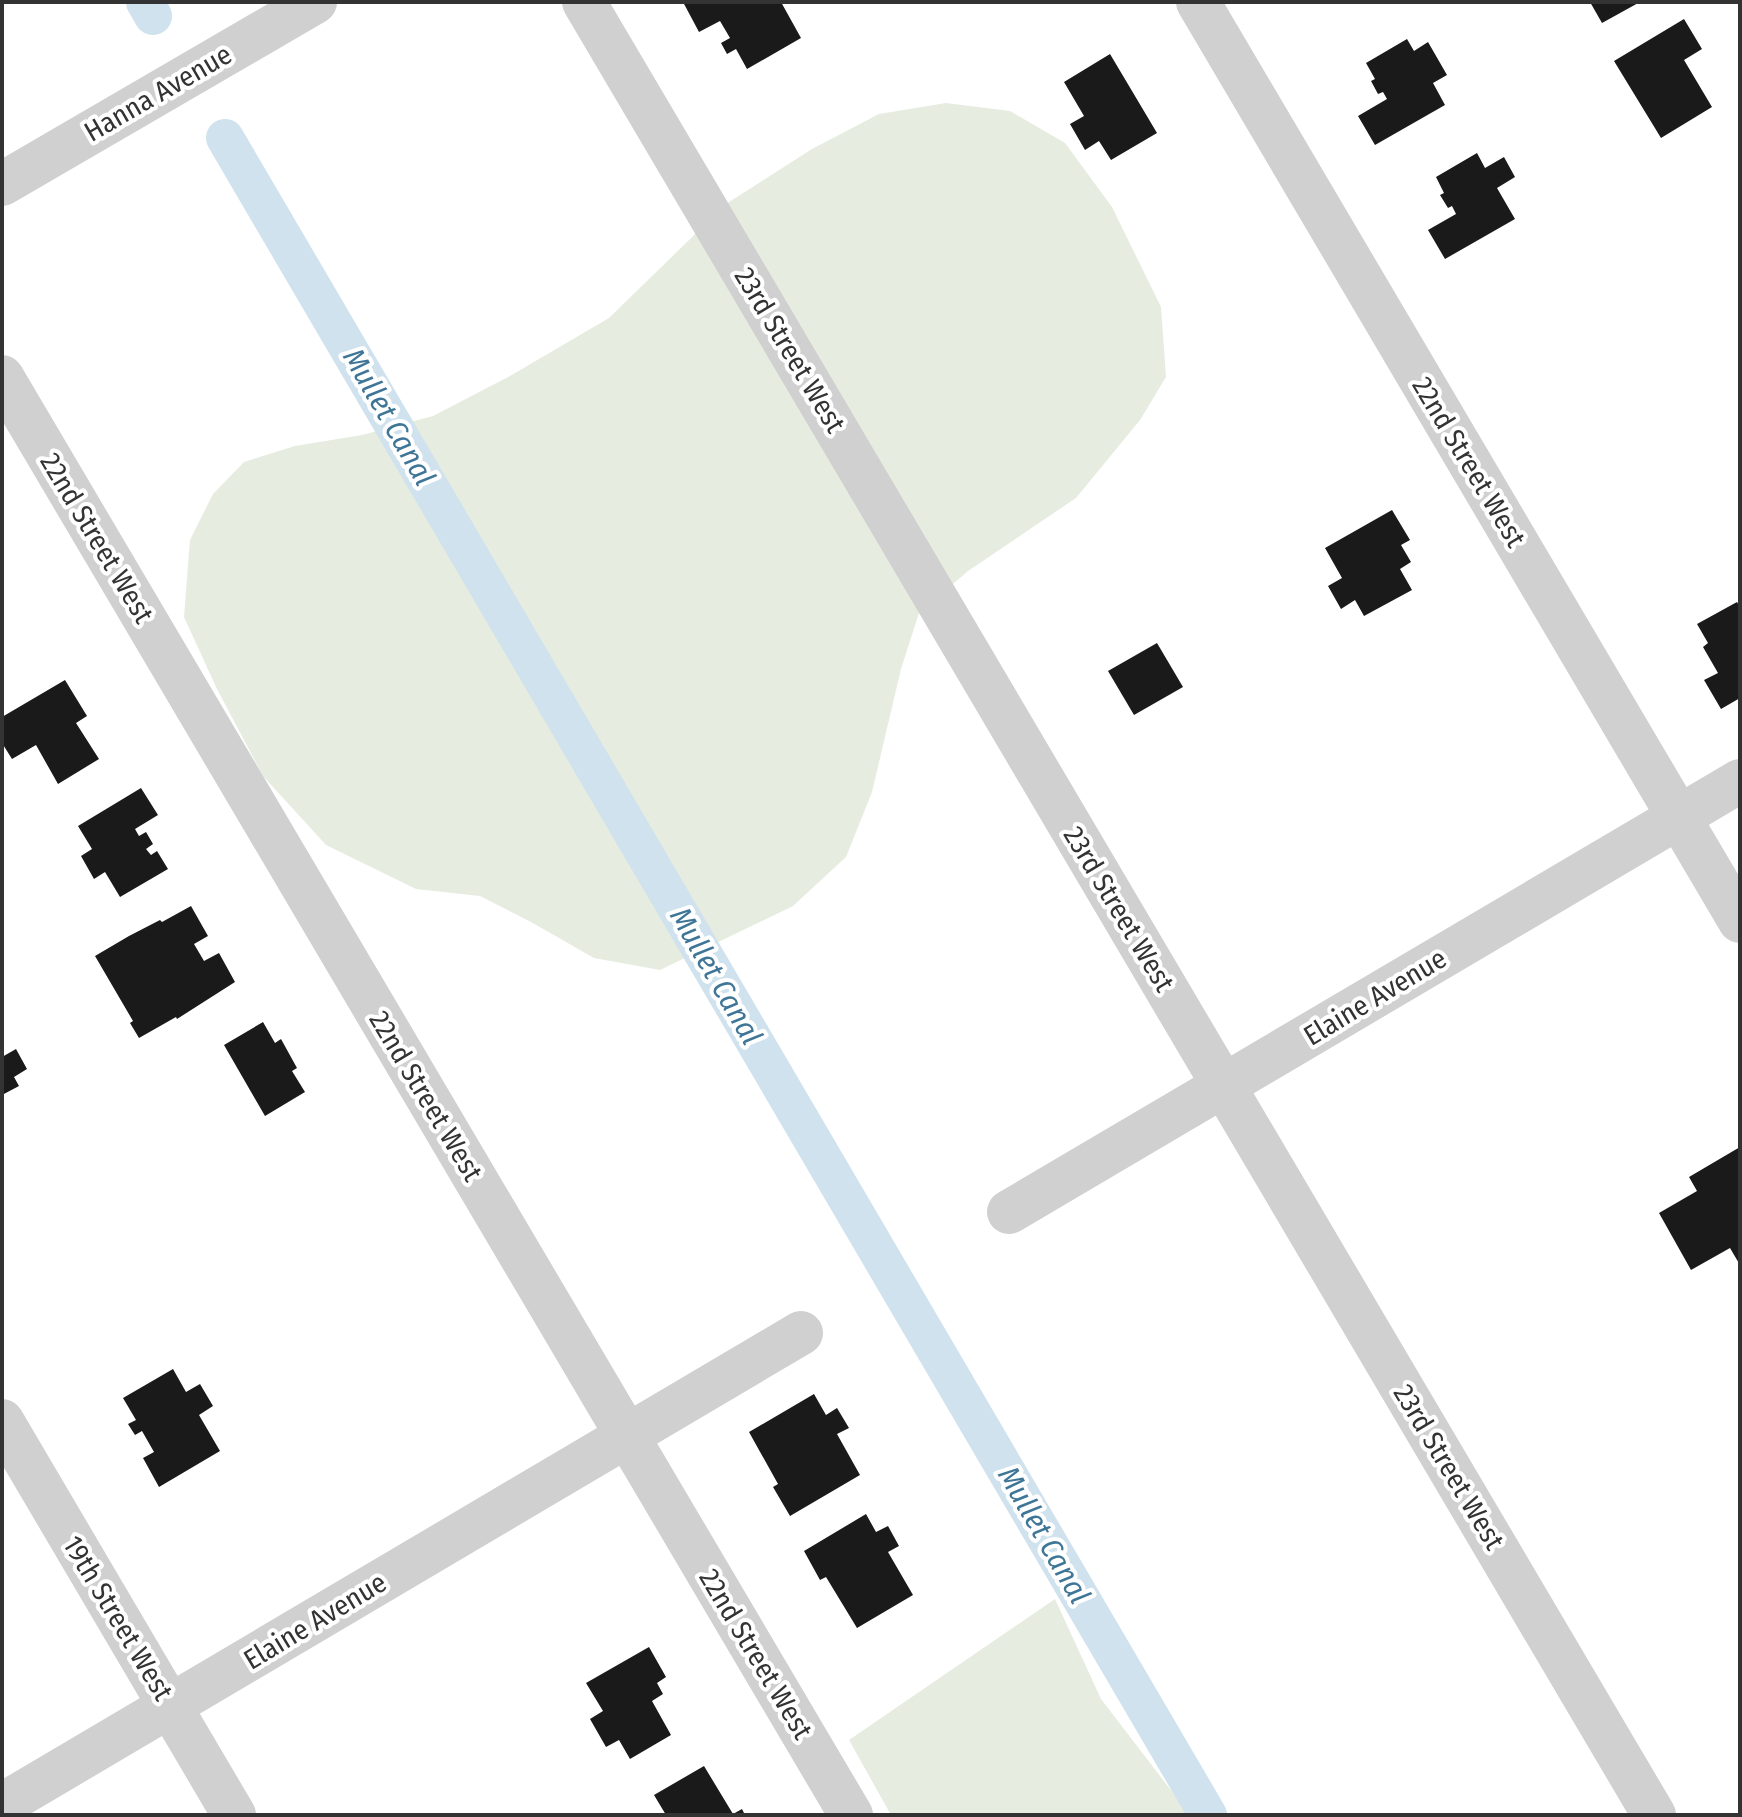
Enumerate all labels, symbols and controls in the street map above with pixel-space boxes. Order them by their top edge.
street label: Hanna Avenue [78,38,238,148]
street label: 23rd Street West [728,262,853,439]
water label: Mullet Canal [335,342,443,492]
street label: 22nd Street West [1405,371,1533,554]
street label: 22nd Street West [33,447,161,630]
street label: 23rd Street West [1057,821,1182,998]
water label: Mullet Canal [662,901,770,1051]
street label: Elaine Avenue [1298,942,1452,1052]
street label: 22nd Street West [362,1005,490,1188]
street label: 23rd Street West [1387,1379,1512,1556]
water label: Mullet Canal [990,1460,1098,1610]
street label: 19th Street West [56,1530,180,1707]
street label: 22nd Street West [692,1563,820,1746]
street label: Elaine Avenue [238,1566,392,1676]

